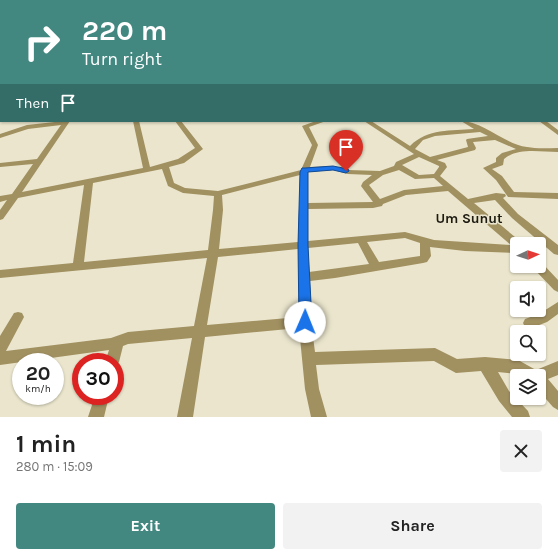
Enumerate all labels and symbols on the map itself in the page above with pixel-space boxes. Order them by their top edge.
pin [329,130,363,171]
district label: Um Sunut [435,210,503,227]
north arrow [510,237,546,273]
position arrow [284,301,326,343]
speed limit sign: 30 [72,353,124,405]

